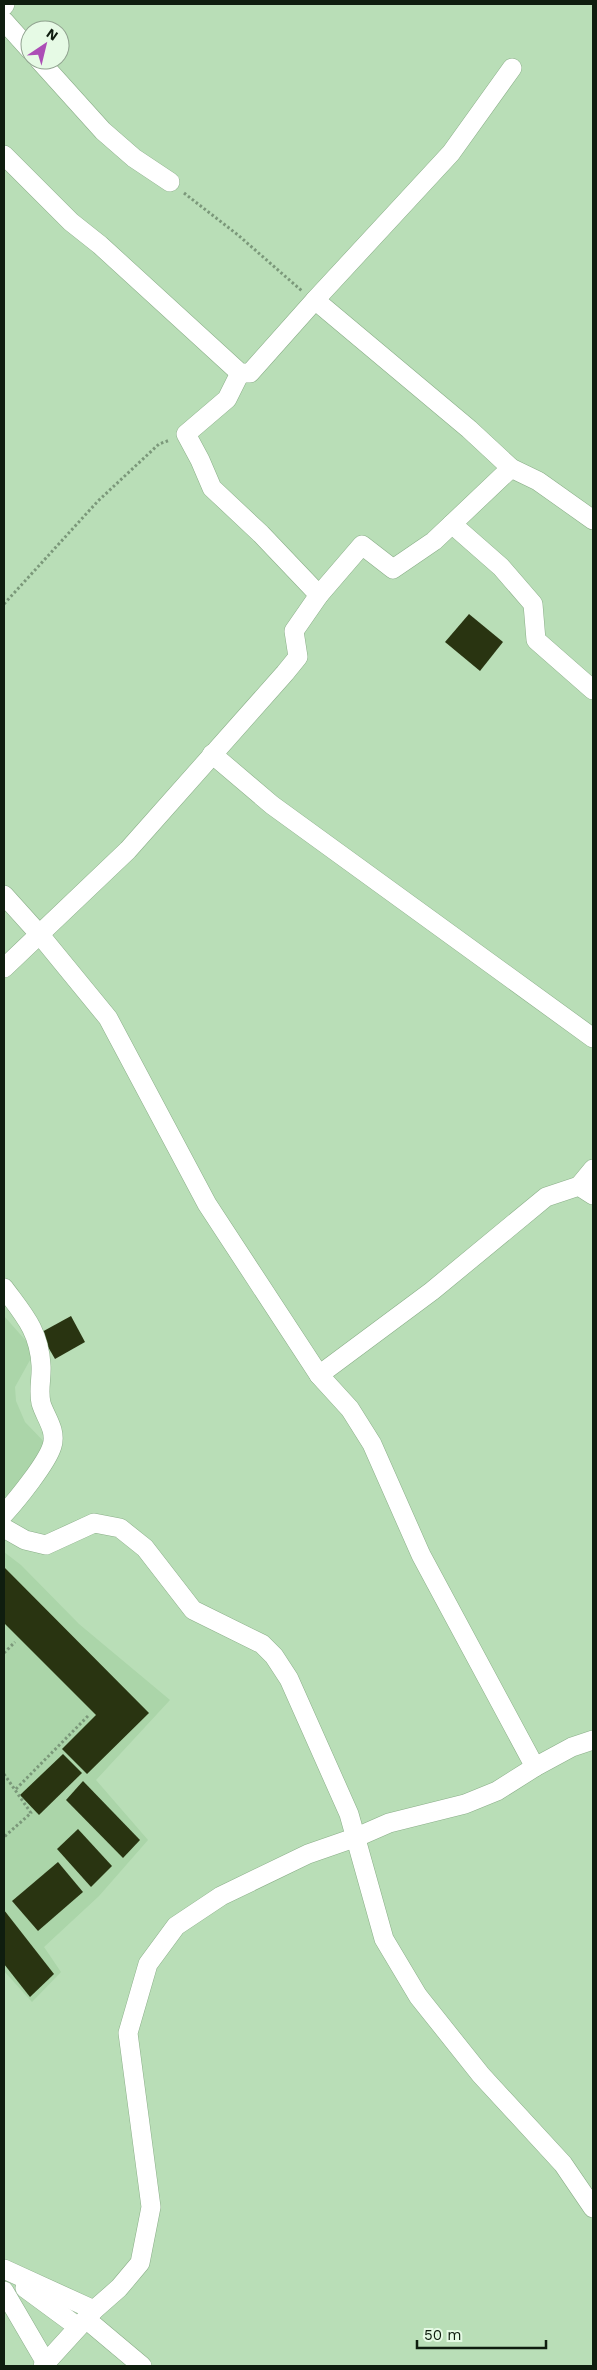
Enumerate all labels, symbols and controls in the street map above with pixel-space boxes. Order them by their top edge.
north arrow [20,20,70,70]
text: N [44,25,61,44]
scale bar [417,2318,546,2350]
text: 50 m [424,2326,461,2344]

